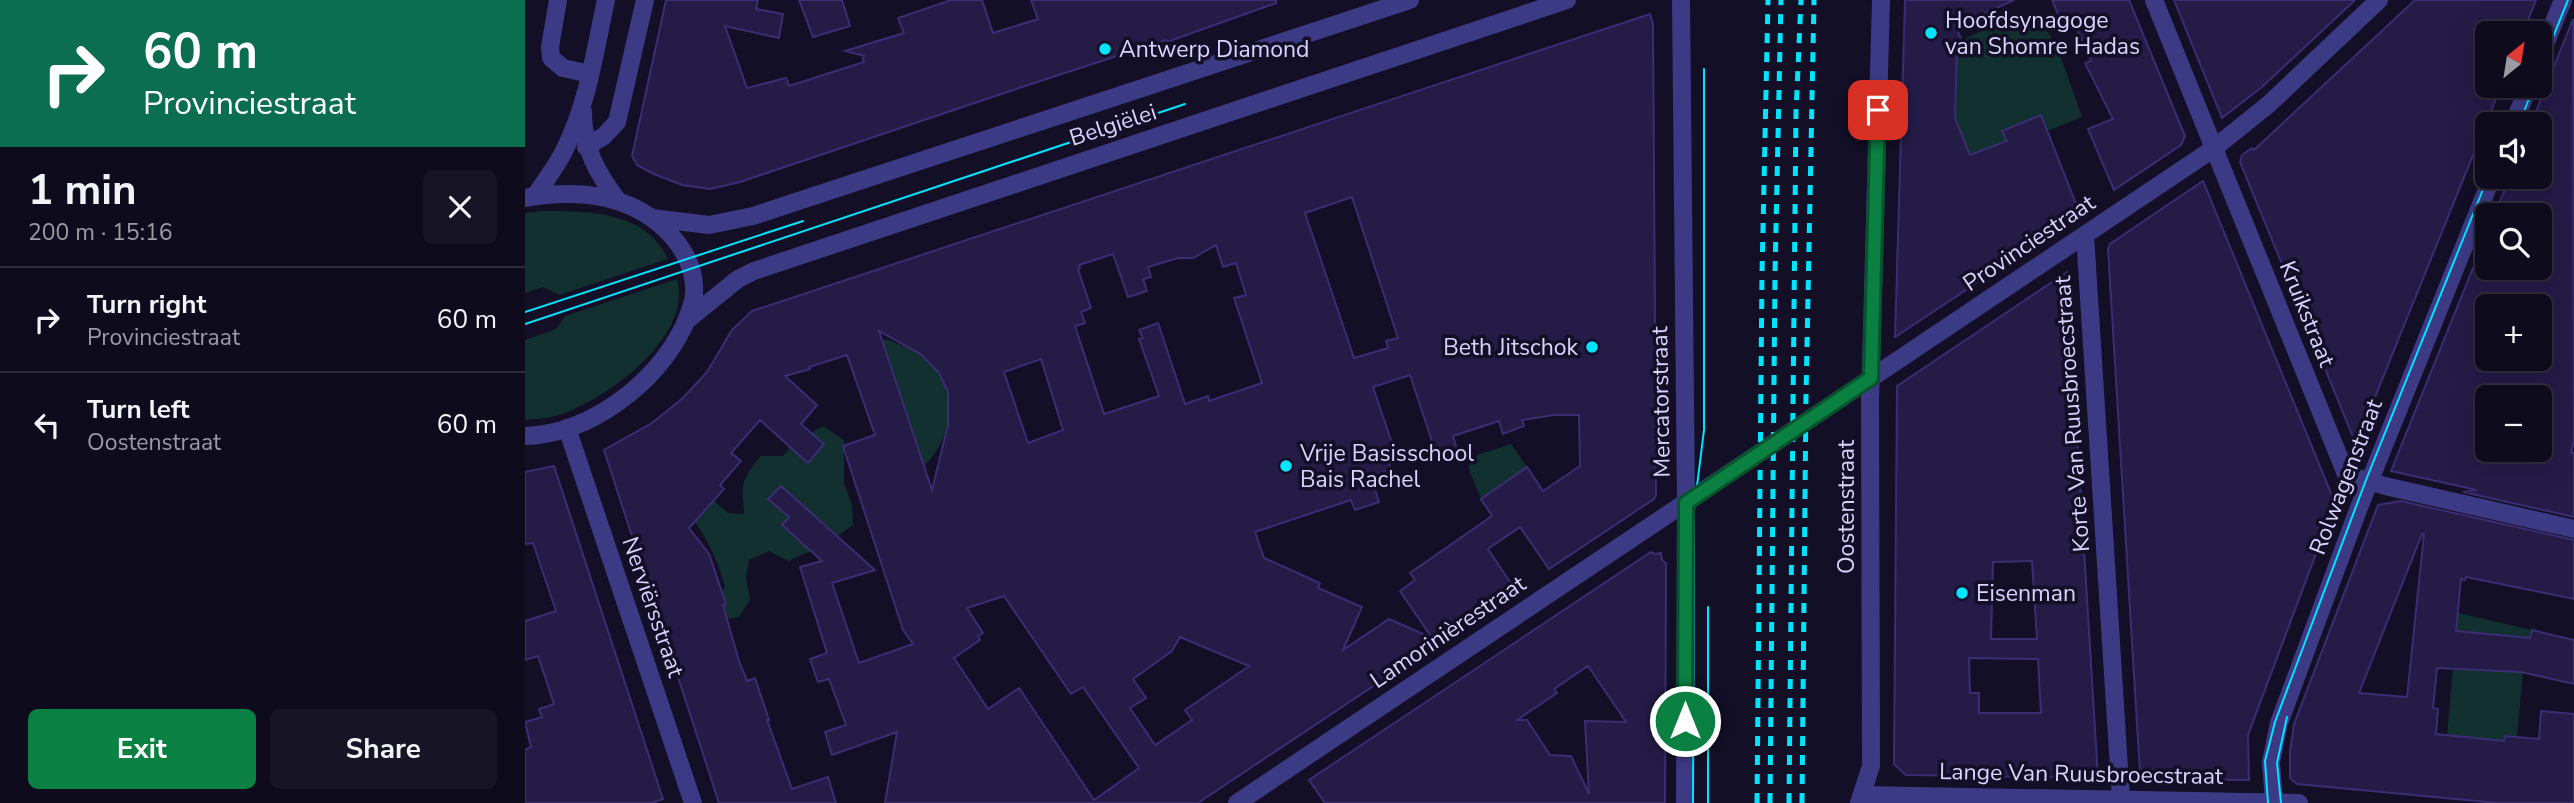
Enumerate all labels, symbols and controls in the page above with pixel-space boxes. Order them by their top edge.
place label: Hoofdsynagoge van Shomre Hadas [1945,5,2140,62]
text: 60 m [143,18,258,85]
north arrow [2475,21,2551,98]
map controls [2475,21,2552,462]
marker: Hoofdsynagoge van Shomre Hadas [1923,25,1939,41]
icon: right [28,28,119,119]
place label: Antwerp Diamond [1119,34,1310,65]
marker: Antwerp Diamond [1097,41,1113,57]
pin [1848,80,1908,140]
text: Provinciestraat [143,82,356,125]
icon: arrive [1859,91,1897,129]
street label: Belgiëlei [1066,96,1160,154]
button: sound [2475,112,2552,189]
text: 1 min [28,162,137,219]
button: close [423,170,497,244]
street label: Provinciestraat [1957,187,2102,299]
button: search [2475,203,2552,280]
text: 200 m · 15:16 [28,217,173,248]
street label: Kruikstraat [2272,256,2343,372]
street label: Korte Van Ruusbroecstraat [2047,274,2097,553]
text: Turn right [87,287,206,322]
button: + [2475,294,2552,371]
icon: right [28,301,66,339]
text: 60 m [437,302,497,337]
text: Provinciestraat [87,322,240,353]
street label: Mercatorstraat [1644,325,1678,478]
place label: Beth Jitschok [1443,332,1578,363]
marker: Beth Jitschok [1584,339,1600,355]
button: − [2475,385,2552,462]
text: Turn left [87,392,190,427]
street label: Rolwagenstraat [2302,394,2390,559]
icon: left [28,406,66,444]
text: 60 m [437,407,497,442]
text: Oostenstraat [87,427,221,458]
place label: Vrije Basisschool Bais Rachel [1299,438,1474,495]
street label: Oostenstraat [1831,439,1862,574]
marker: Vrije Basisschool Bais Rachel [1278,458,1294,474]
street label: Nerviërsstraat [615,533,692,682]
street label: Lamorinièrestraat [1364,568,1533,696]
place label: Eisenman [1976,578,2076,609]
marker: Eisenman [1954,585,1970,601]
position arrow [1648,684,1722,758]
button: Exit [28,709,256,789]
button: Share [270,709,497,789]
street label: Lange Van Ruusbroecstraat [1939,756,2224,792]

